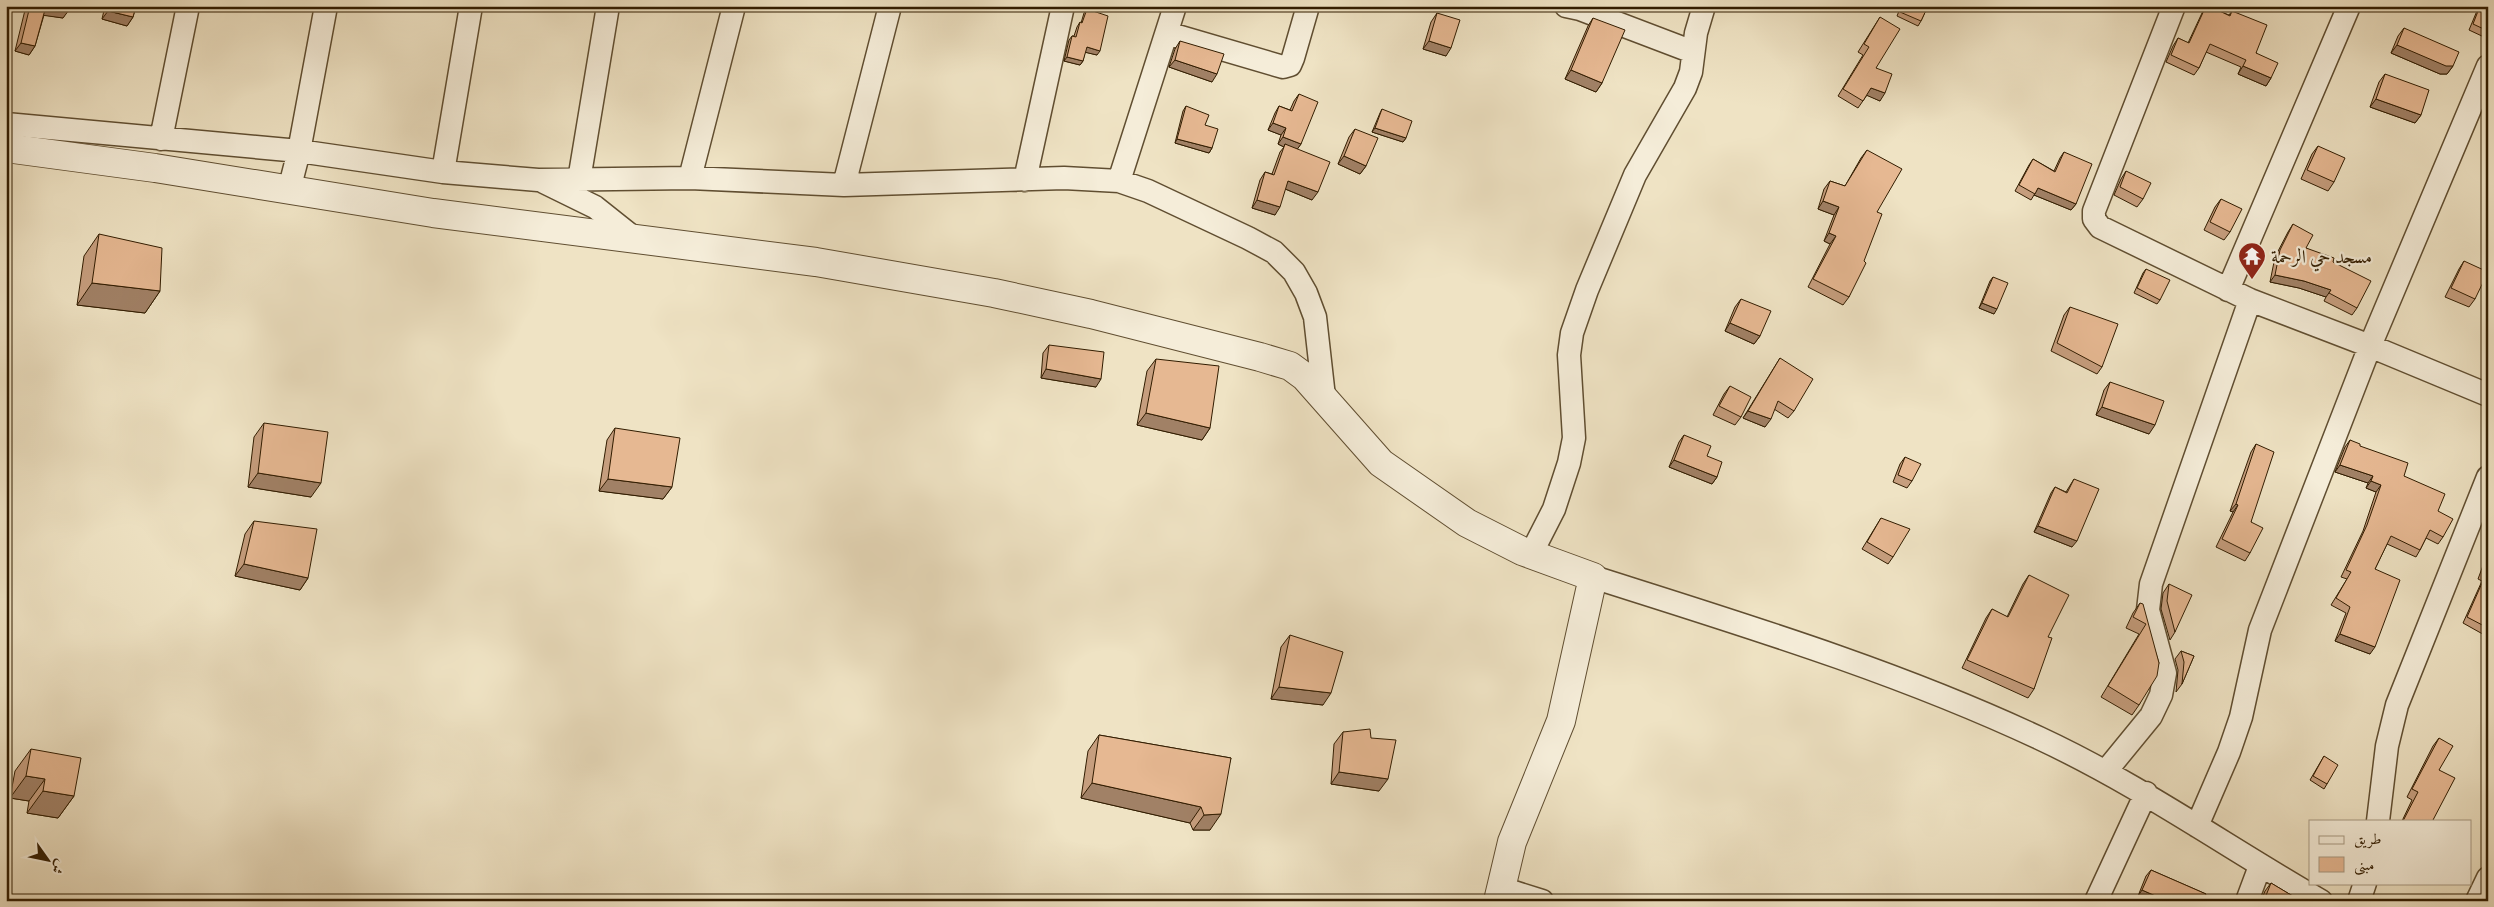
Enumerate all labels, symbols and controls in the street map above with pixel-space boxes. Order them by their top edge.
temple icon: مسجد حي الرحمة [2237,241,2267,280]
place label: مسجد حي الرحمة [2271,242,2372,272]
legend [2309,820,2472,884]
text: طريق [2354,828,2381,849]
north arrow [22,834,72,884]
text: مبنى [2354,854,2374,876]
text: ش [47,856,71,878]

